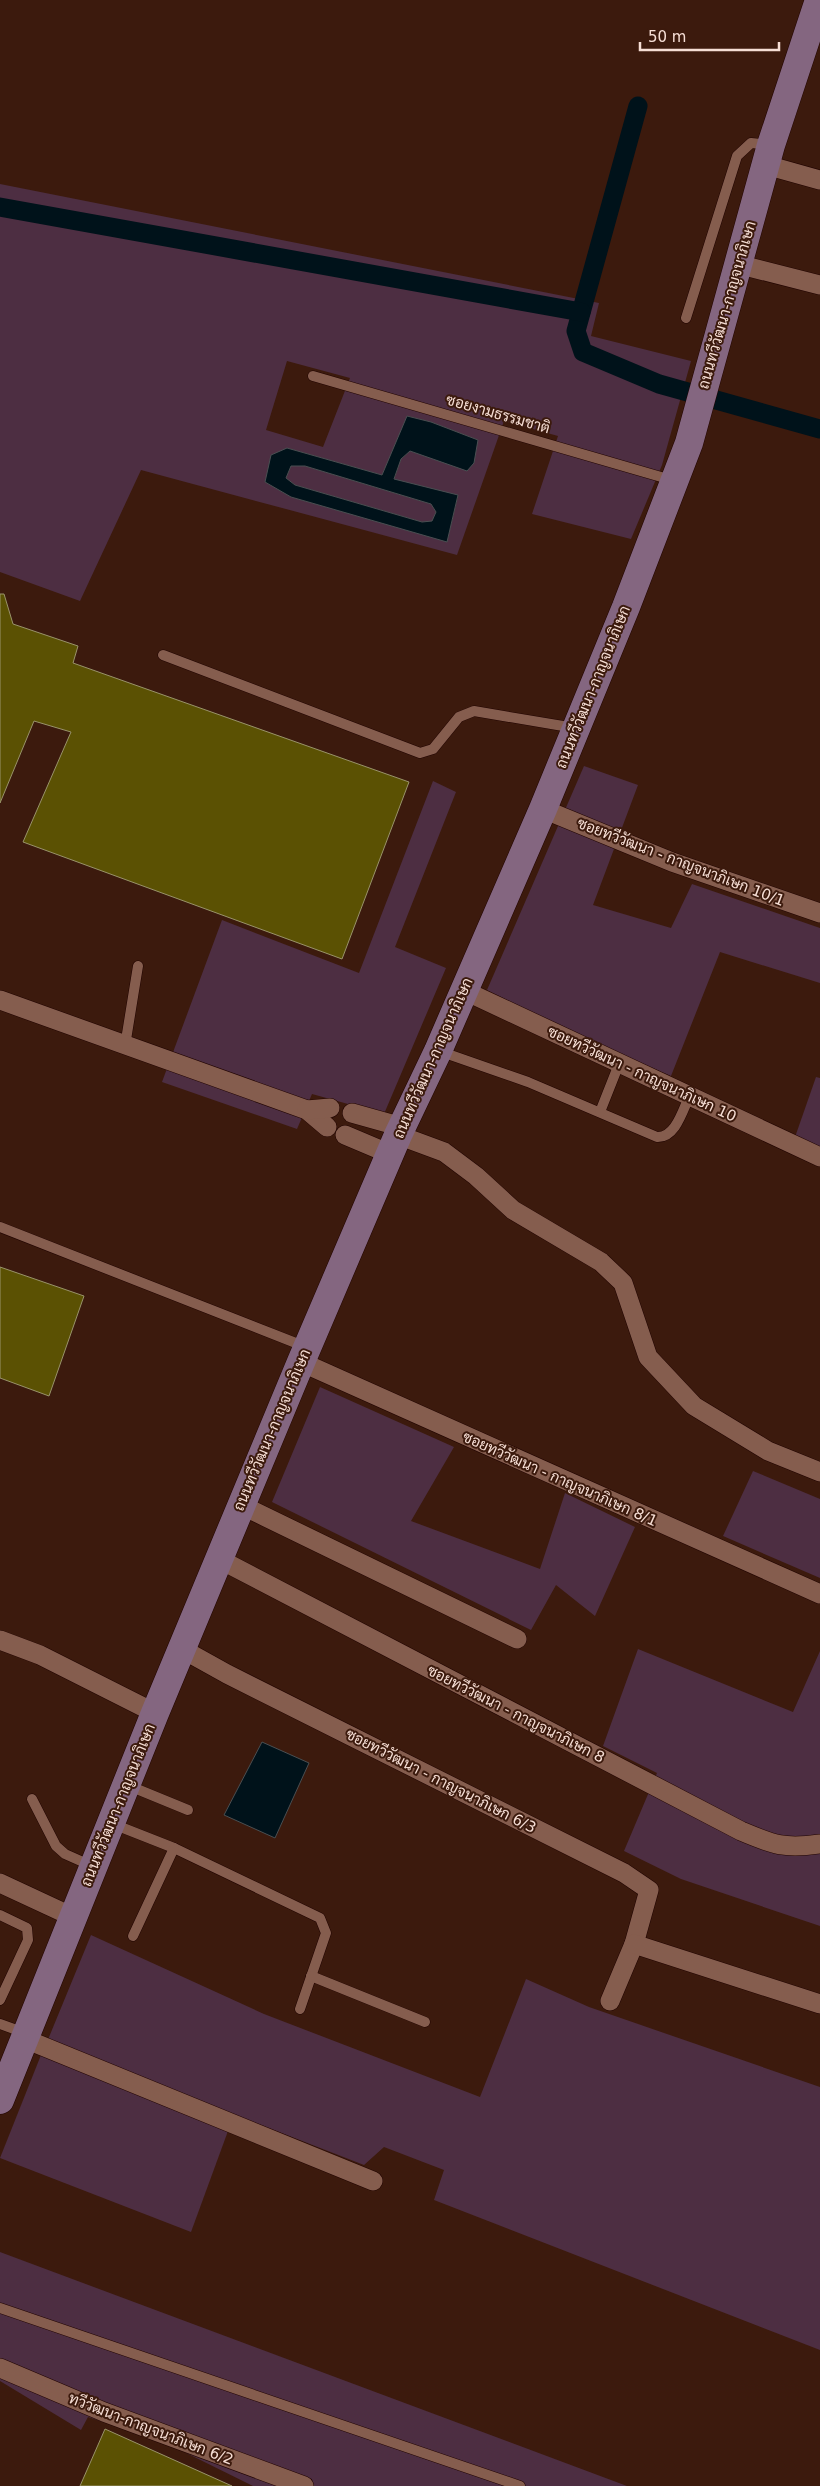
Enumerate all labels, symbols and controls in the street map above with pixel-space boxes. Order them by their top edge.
scale bar [640,20,779,52]
text: 50 m [648,28,686,46]
street label: ถนนทวีวัฒนา-กาญจนาภิเษก [693,219,760,391]
street label: ซอยงามธรรมชาติ [444,391,552,437]
street label: ถนนทวีวัฒนา-กาญจนาภิเษก [551,603,634,771]
street label: ซอยทวีวัฒนา - กาญจนาภิเษก 10/1 [575,813,788,910]
street label: ถนนทวีวัฒนา-กาญจนาภิเษก [388,974,477,1141]
street label: ซอยทวีวัฒนา - กาญจนาภิเษก 10 [545,1021,740,1126]
street label: ถนนทวีวัฒนา-กาญจนาภิเษก [229,1346,314,1514]
street label: ซอยทวีวัฒนา - กาญจนาภิเษก 8/1 [460,1427,661,1530]
street label: ซอยทวีวัฒนา - กาญจนาภิเษก 8 [424,1660,608,1767]
street label: ถนนทวีวัฒนา-กาญจนาภิเษก [76,1721,159,1889]
street label: ซอยทวีวัฒนา - กาญจนาภิเษก 6/3 [343,1724,540,1837]
street label: ทวีวัฒนา-กาญจนาภิเษก 6/2 [66,2388,236,2469]

